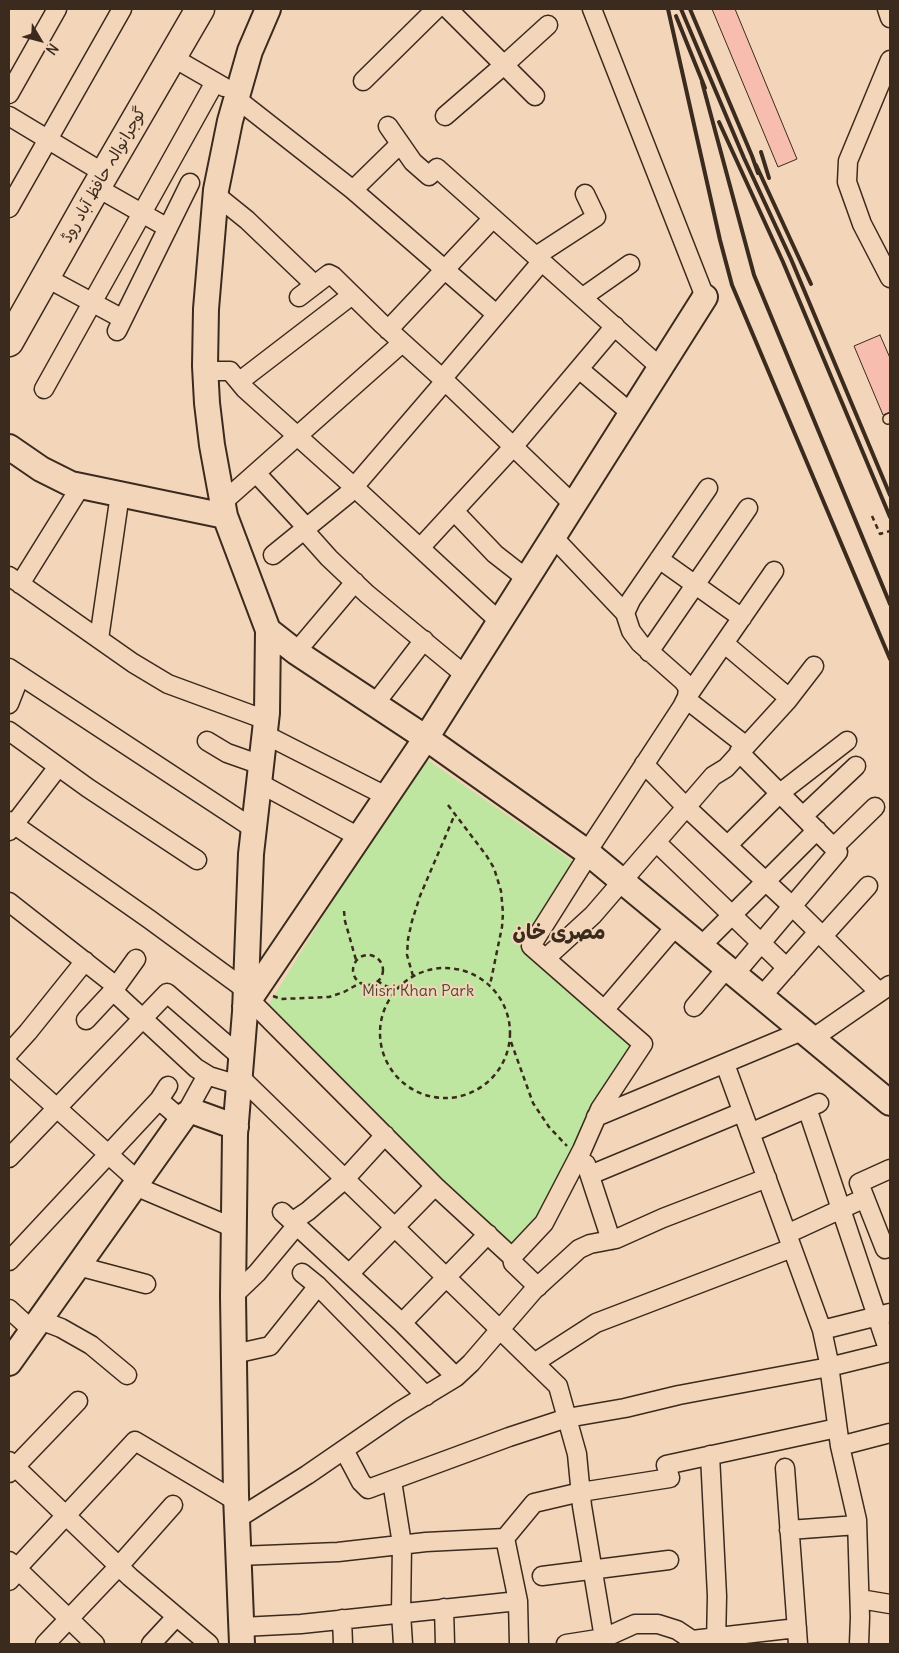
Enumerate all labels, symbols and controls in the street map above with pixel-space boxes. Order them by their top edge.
north arrow [15,15,65,65]
text: N [42,40,62,58]
street label: گوجرانوالہ حافظ آباد روڈ [57,104,151,246]
district label: مصری خان [513,920,605,946]
park label: Misri Khan Park [362,981,474,1001]

